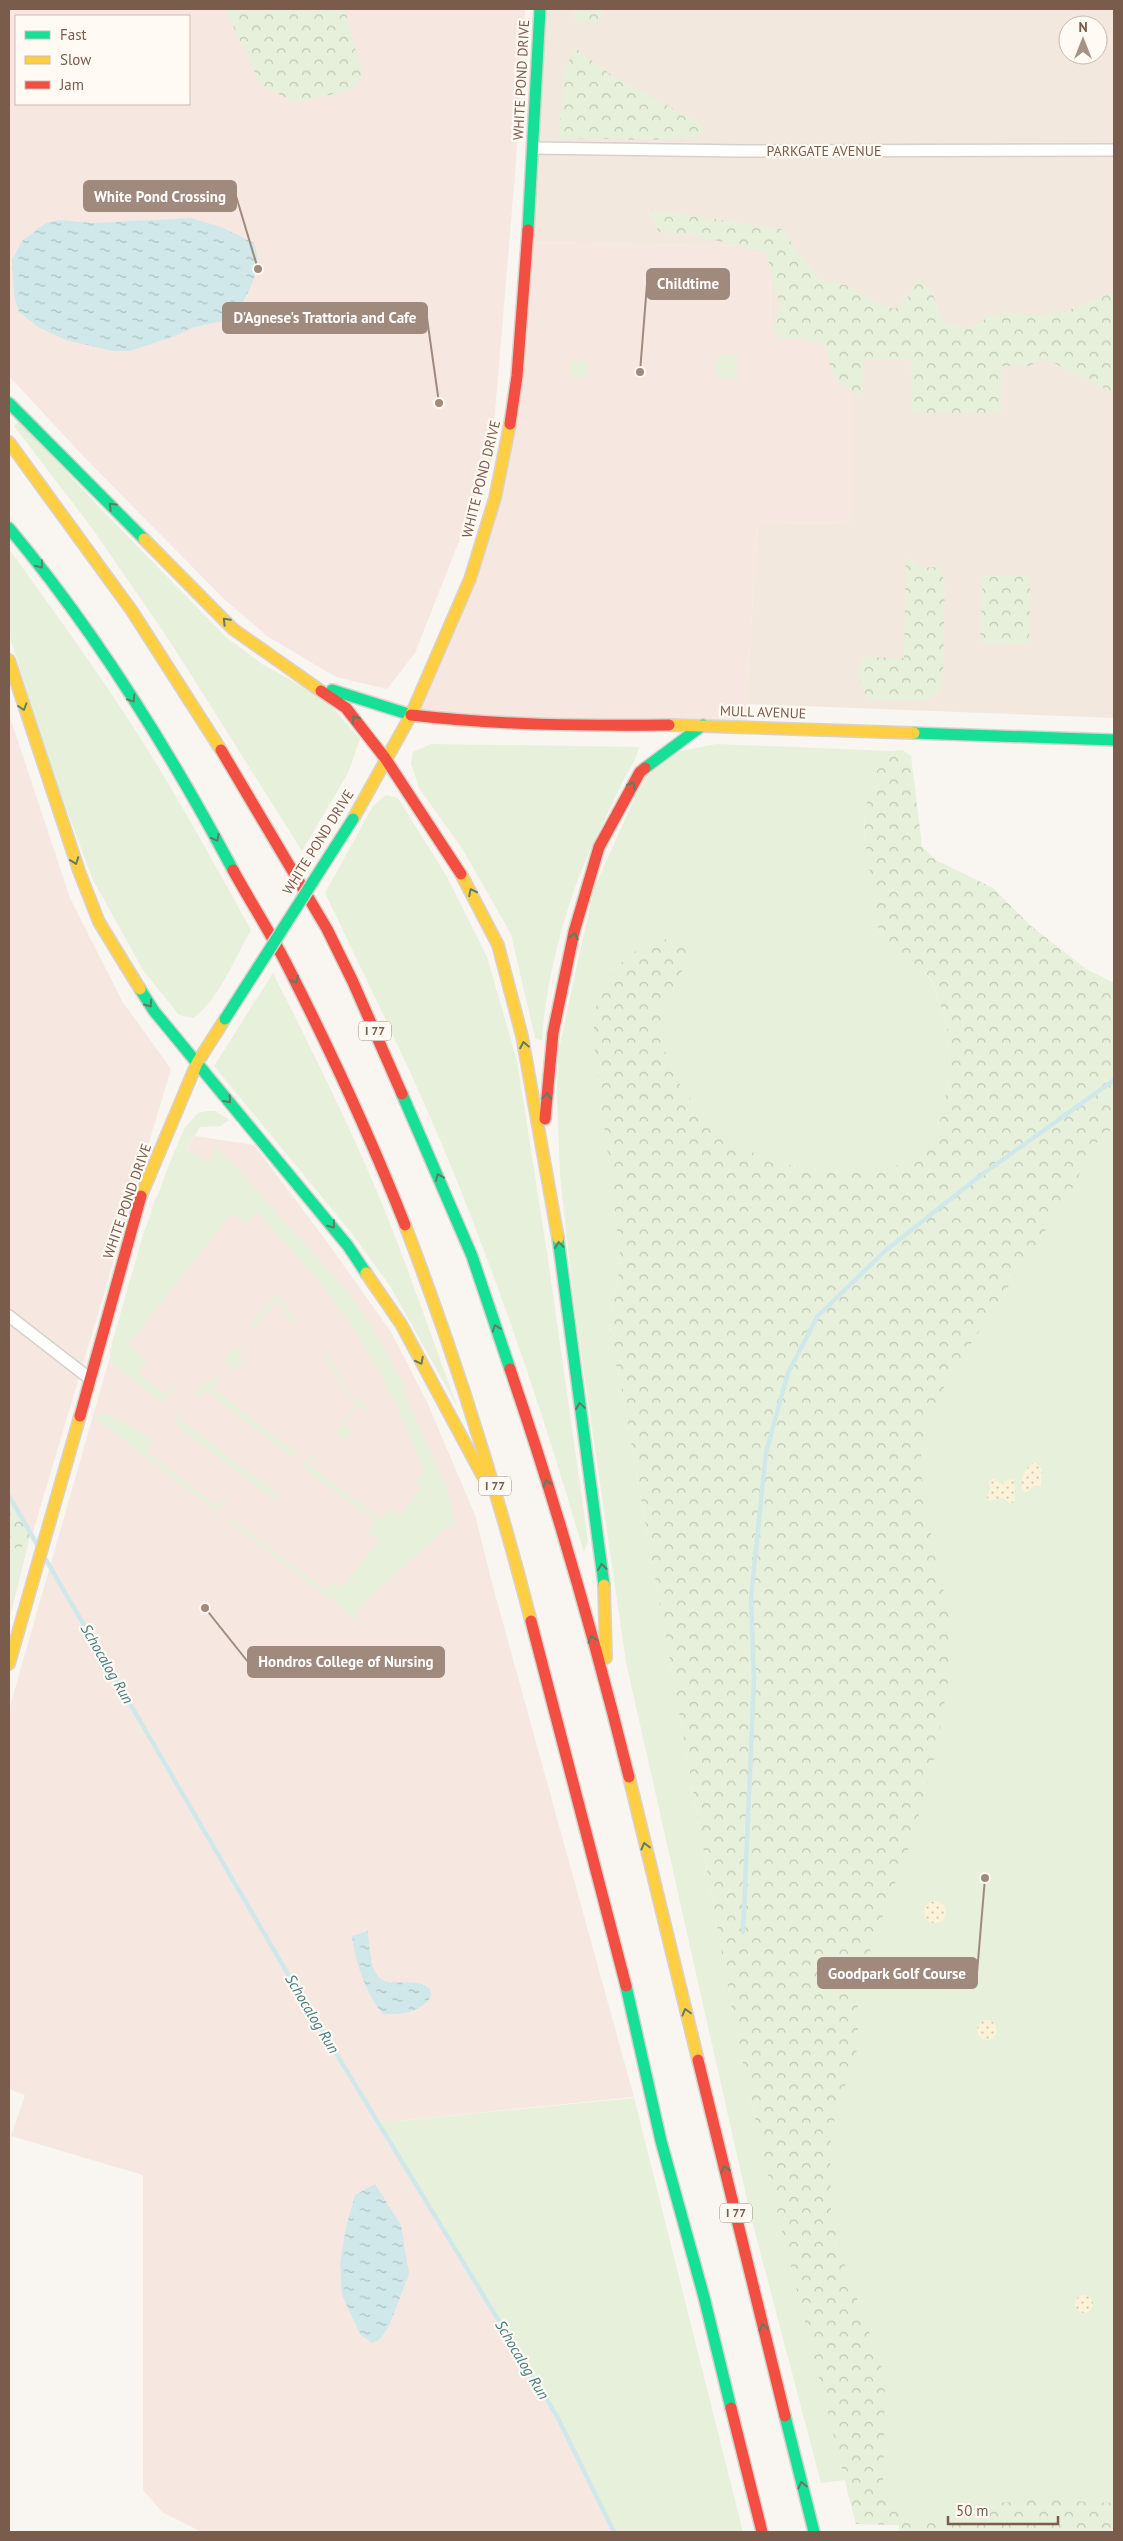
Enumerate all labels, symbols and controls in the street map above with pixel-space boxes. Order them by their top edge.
legend [15,15,190,105]
north arrow [1058,15,1108,65]
text: N [1078,18,1088,36]
street label: WHITE POND DRIVE [509,19,533,141]
text: Fast [60,25,87,44]
text: Slow [60,50,91,69]
text: Jam [59,75,84,94]
street label: PARKGATE AVENUE [767,142,881,160]
callout: White Pond Crossing [84,181,236,211]
text: White Pond Crossing [94,187,226,206]
callout: Childtime [647,269,729,299]
text: Childtime [657,274,719,293]
callout: D'Agnese's Trattoria and Cafe [223,303,427,333]
text: D'Agnese's Trattoria and Cafe [234,308,417,327]
street label: WHITE POND DRIVE [458,418,504,540]
one-way arrow [109,503,118,512]
one-way arrow [34,559,43,569]
one-way arrow [223,618,232,627]
one-way arrow [126,693,135,703]
street label: MULL AVENUE [719,701,807,723]
one-way arrow [18,702,28,710]
one-way arrow [352,715,361,725]
one-way arrow [626,782,636,791]
street label: WHITE POND DRIVE [278,786,358,898]
one-way arrow [210,833,220,842]
one-way arrow [69,856,79,865]
one-way arrow [468,888,478,897]
one-way arrow [568,931,579,940]
one-way arrow [288,975,299,984]
one-way arrow [143,999,153,1008]
road number: I 77 [359,1021,391,1040]
one-way arrow [519,1040,529,1049]
one-way arrow [541,1091,552,1099]
one-way arrow [222,1095,231,1104]
street label: WHITE POND DRIVE [99,1141,155,1261]
one-way arrow [434,1173,444,1181]
one-way arrow [326,1219,334,1228]
one-way arrow [554,1240,565,1248]
one-way arrow [492,1325,502,1333]
one-way arrow [414,1356,424,1365]
one-way arrow [575,1402,586,1410]
road number: I 77 [479,1476,511,1495]
one-way arrow [542,1478,553,1487]
one-way arrow [597,1563,608,1571]
water label: Schocalog Run [77,1620,138,1707]
one-way arrow [588,1635,598,1643]
callout: Hondros College of Nursing [248,1647,444,1677]
text: Hondros College of Nursing [258,1652,434,1671]
one-way arrow [640,1842,651,1851]
callout: Goodpark Golf Course [818,1958,977,1988]
text: Goodpark Golf Course [828,1964,966,1983]
water label: Schocalog Run [281,1971,344,2057]
one-way arrow [681,2007,692,2016]
one-way arrow [720,2165,731,2174]
road number: I 77 [720,2204,752,2222]
water label: Schocalog Run [491,2317,554,2403]
one-way arrow [758,2323,769,2332]
one-way arrow [797,2480,808,2489]
scale bar [948,2494,1058,2526]
text: 50 m [956,2501,989,2520]

